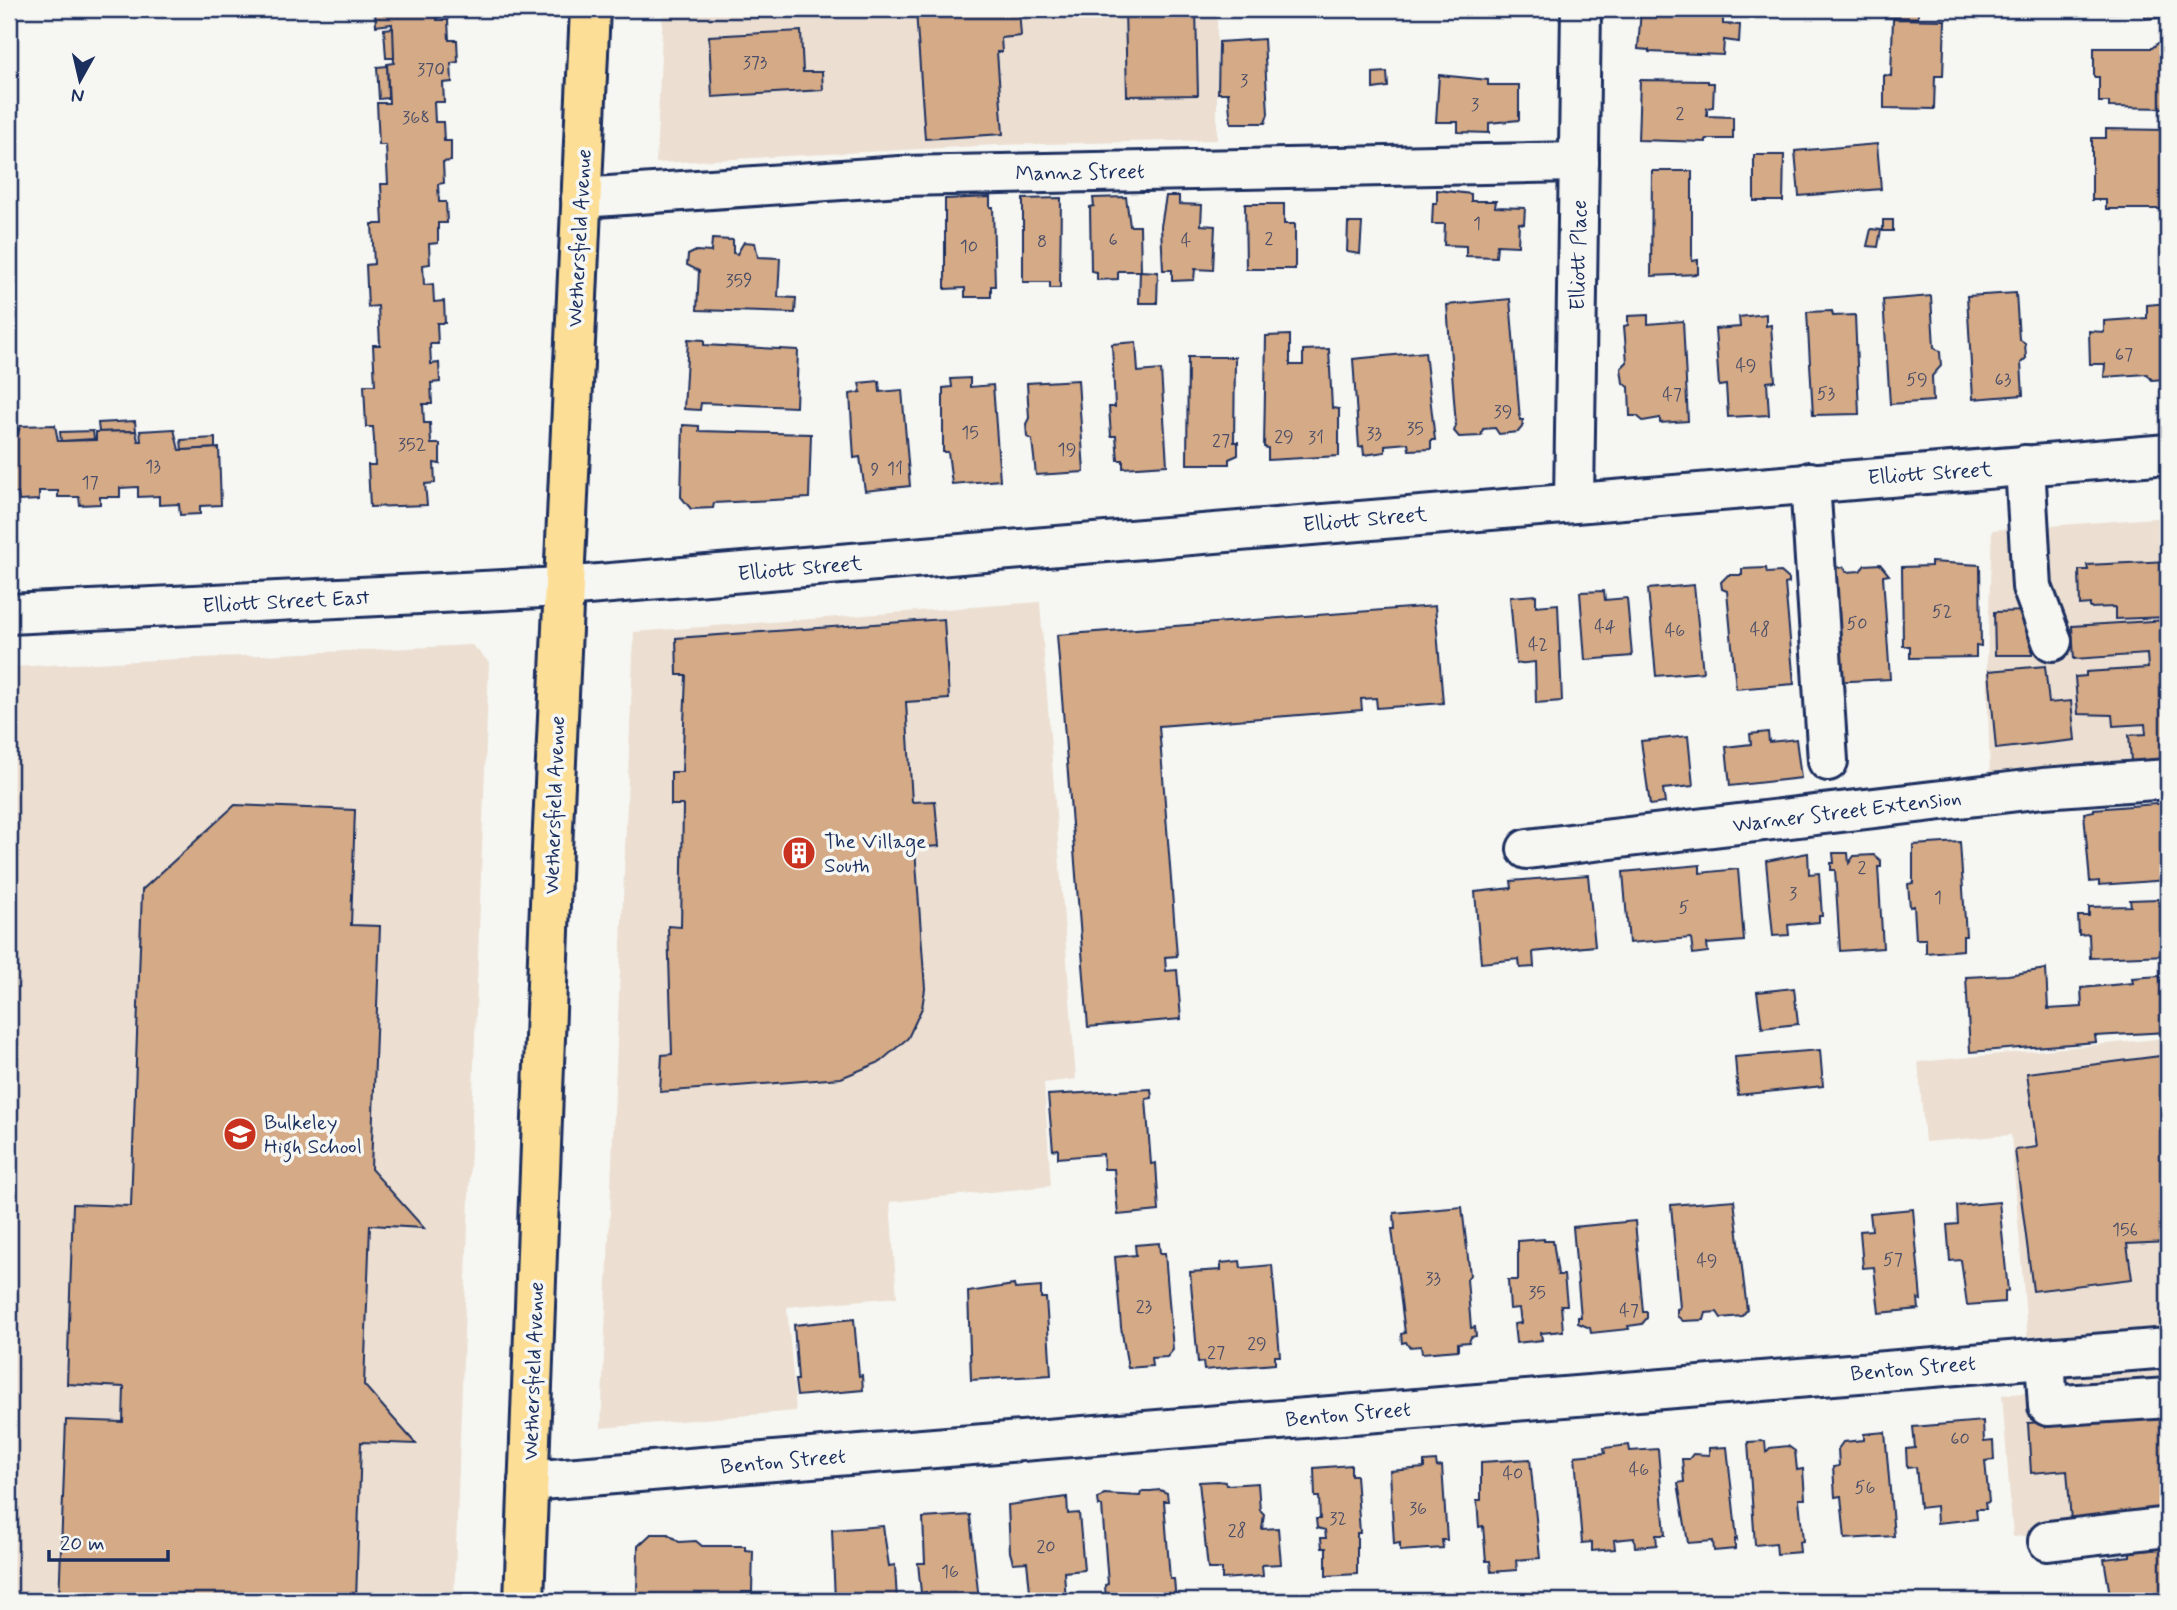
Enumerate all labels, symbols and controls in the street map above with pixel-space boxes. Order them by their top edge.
north arrow [46,46,116,116]
house number: 373 [743,51,767,75]
house number: 370 [417,58,445,82]
house number: 3 [1240,69,1248,93]
text: N [70,82,86,109]
house number: 3 [1471,93,1479,117]
house number: 2 [1676,102,1685,126]
house number: 368 [402,106,430,130]
street label: Wethersfield Avenue [561,148,599,328]
street label: Mannz Street [1015,158,1145,188]
street label: Elliott Place [1564,199,1594,311]
house number: 1 [1473,212,1481,236]
house number: 2 [1265,227,1274,251]
house number: 6 [1108,228,1118,252]
house number: 4 [1181,229,1191,253]
house number: 8 [1037,230,1047,254]
house number: 10 [960,235,978,259]
house number: 359 [725,269,753,293]
house number: 67 [2115,343,2133,367]
house number: 49 [1735,354,1757,378]
house number: 59 [1906,368,1928,392]
house number: 63 [1995,368,2012,392]
house number: 53 [1817,382,1836,406]
house number: 47 [1662,383,1682,407]
house number: 39 [1494,400,1512,424]
house number: 35 [1406,417,1424,441]
house number: 15 [961,421,979,445]
house number: 33 [1366,422,1382,446]
house number: 29 [1274,425,1294,449]
house number: 31 [1308,426,1324,450]
house number: 27 [1212,429,1230,453]
house number: 352 [398,433,426,457]
house number: 19 [1058,438,1076,462]
house number: 13 [145,455,161,479]
street label: Elliott Street [1867,456,1994,492]
house number: 11 [887,457,903,481]
house number: 9 [871,458,880,482]
house number: 17 [81,471,99,495]
street label: Elliott Street [1302,501,1429,539]
street label: Elliott Street [737,550,864,588]
street label: Elliott Street East [202,584,371,620]
house number: 52 [1932,600,1952,624]
house number: 50 [1846,612,1868,636]
house number: 44 [1594,615,1616,639]
house number: 48 [1750,618,1770,642]
house number: 46 [1665,619,1685,643]
house number: 42 [1528,633,1548,657]
street label: Wethersfield Avenue [538,715,572,895]
street label: Warner Street Extension [1731,784,1963,840]
place label: The Village South [824,828,926,880]
building icon: The Village South [780,834,818,872]
house number: 2 [1858,856,1867,880]
house number: 3 [1789,882,1797,906]
house number: 1 [1934,886,1942,910]
house number: 5 [1679,896,1690,920]
place label: Bulkeley High School [264,1109,362,1163]
school or university icon: Bulkeley High School [221,1115,259,1153]
house number: 156 [2112,1218,2138,1242]
house number: 57 [1883,1248,1903,1272]
house number: 49 [1696,1249,1718,1273]
house number: 33 [1425,1267,1441,1291]
street label: Wethersfield Avenue [517,1281,551,1461]
house number: 35 [1528,1281,1546,1305]
house number: 23 [1136,1295,1153,1319]
house number: 47 [1619,1299,1639,1323]
house number: 29 [1247,1332,1267,1356]
house number: 27 [1207,1341,1225,1365]
street label: Benton Street [1849,1350,1977,1388]
street label: Benton Street [1284,1396,1412,1434]
house number: 60 [1950,1427,1970,1451]
street label: Benton Street [719,1443,847,1481]
house number: 46 [1629,1458,1649,1482]
house number: 40 [1503,1462,1523,1486]
house number: 56 [1855,1476,1875,1500]
house number: 36 [1409,1497,1427,1521]
house number: 32 [1329,1507,1347,1531]
scale bar [49,1519,168,1563]
house number: 28 [1228,1519,1246,1543]
text: 20 m [60,1530,105,1558]
house number: 20 [1036,1535,1056,1559]
house number: 16 [941,1560,959,1584]

